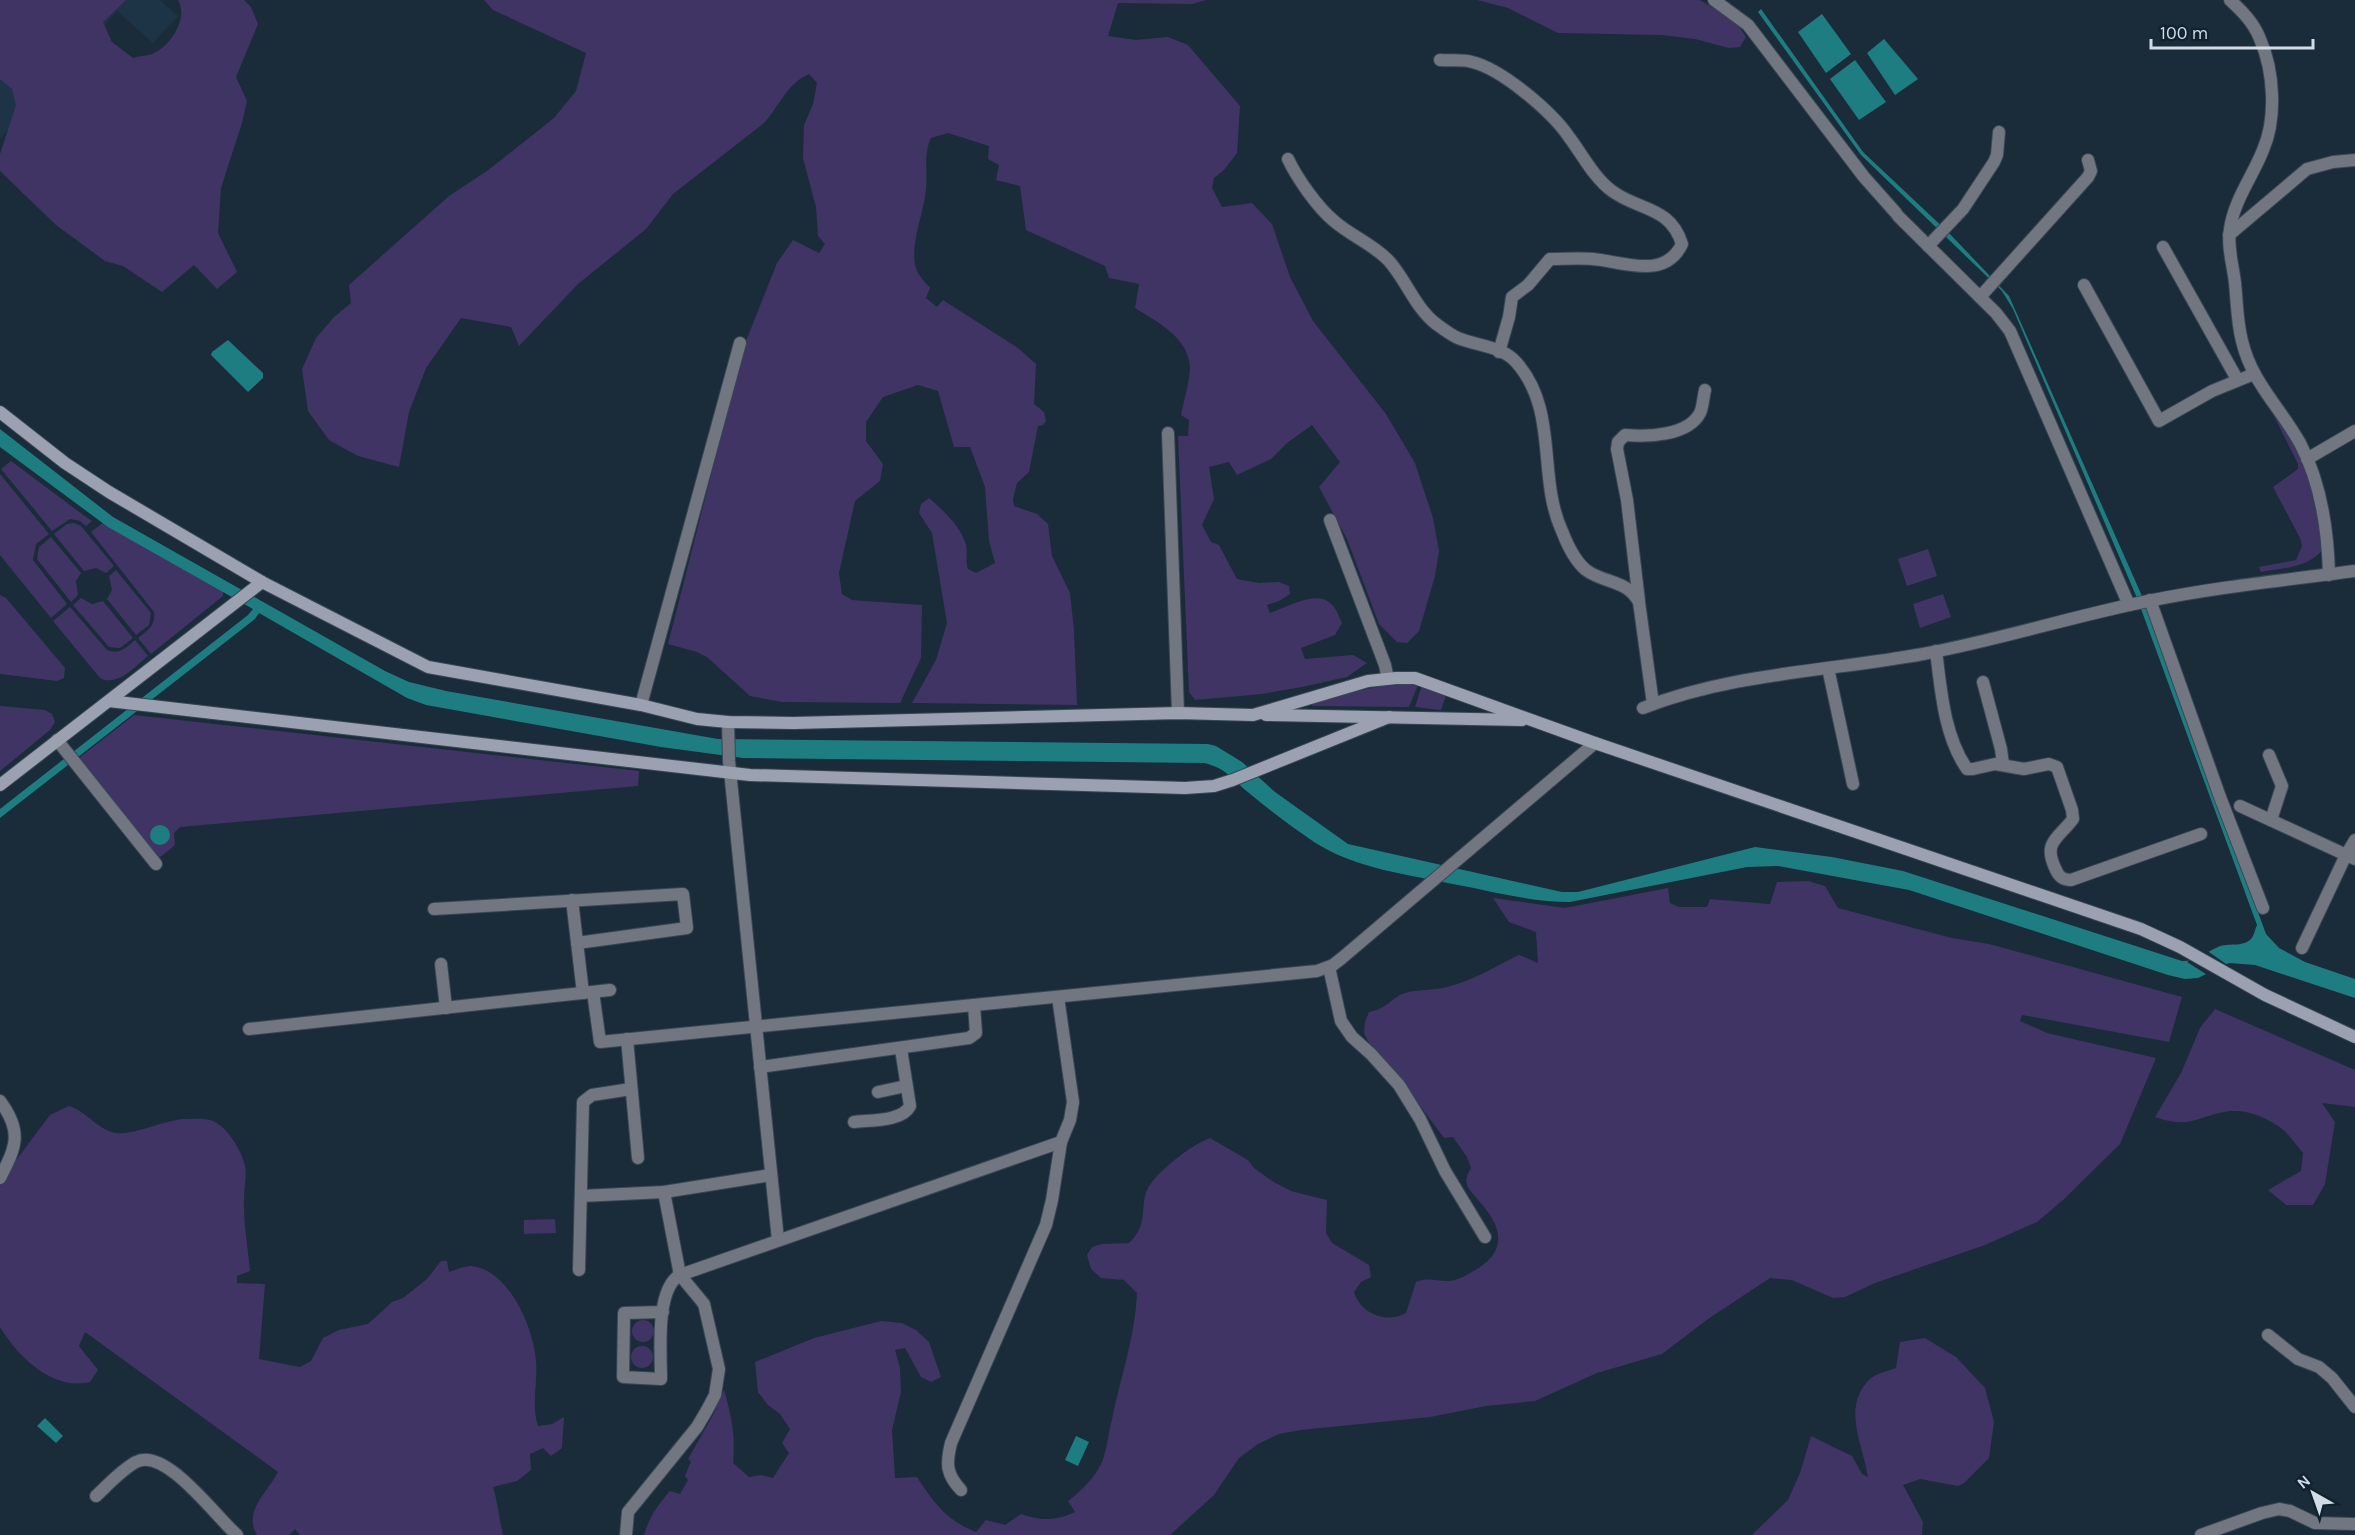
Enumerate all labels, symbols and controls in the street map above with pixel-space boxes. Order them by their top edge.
scale bar [2151,12,2313,50]
text: 100 m [2160,22,2208,44]
north arrow [2283,1463,2343,1523]
text: N [2293,1471,2314,1493]

